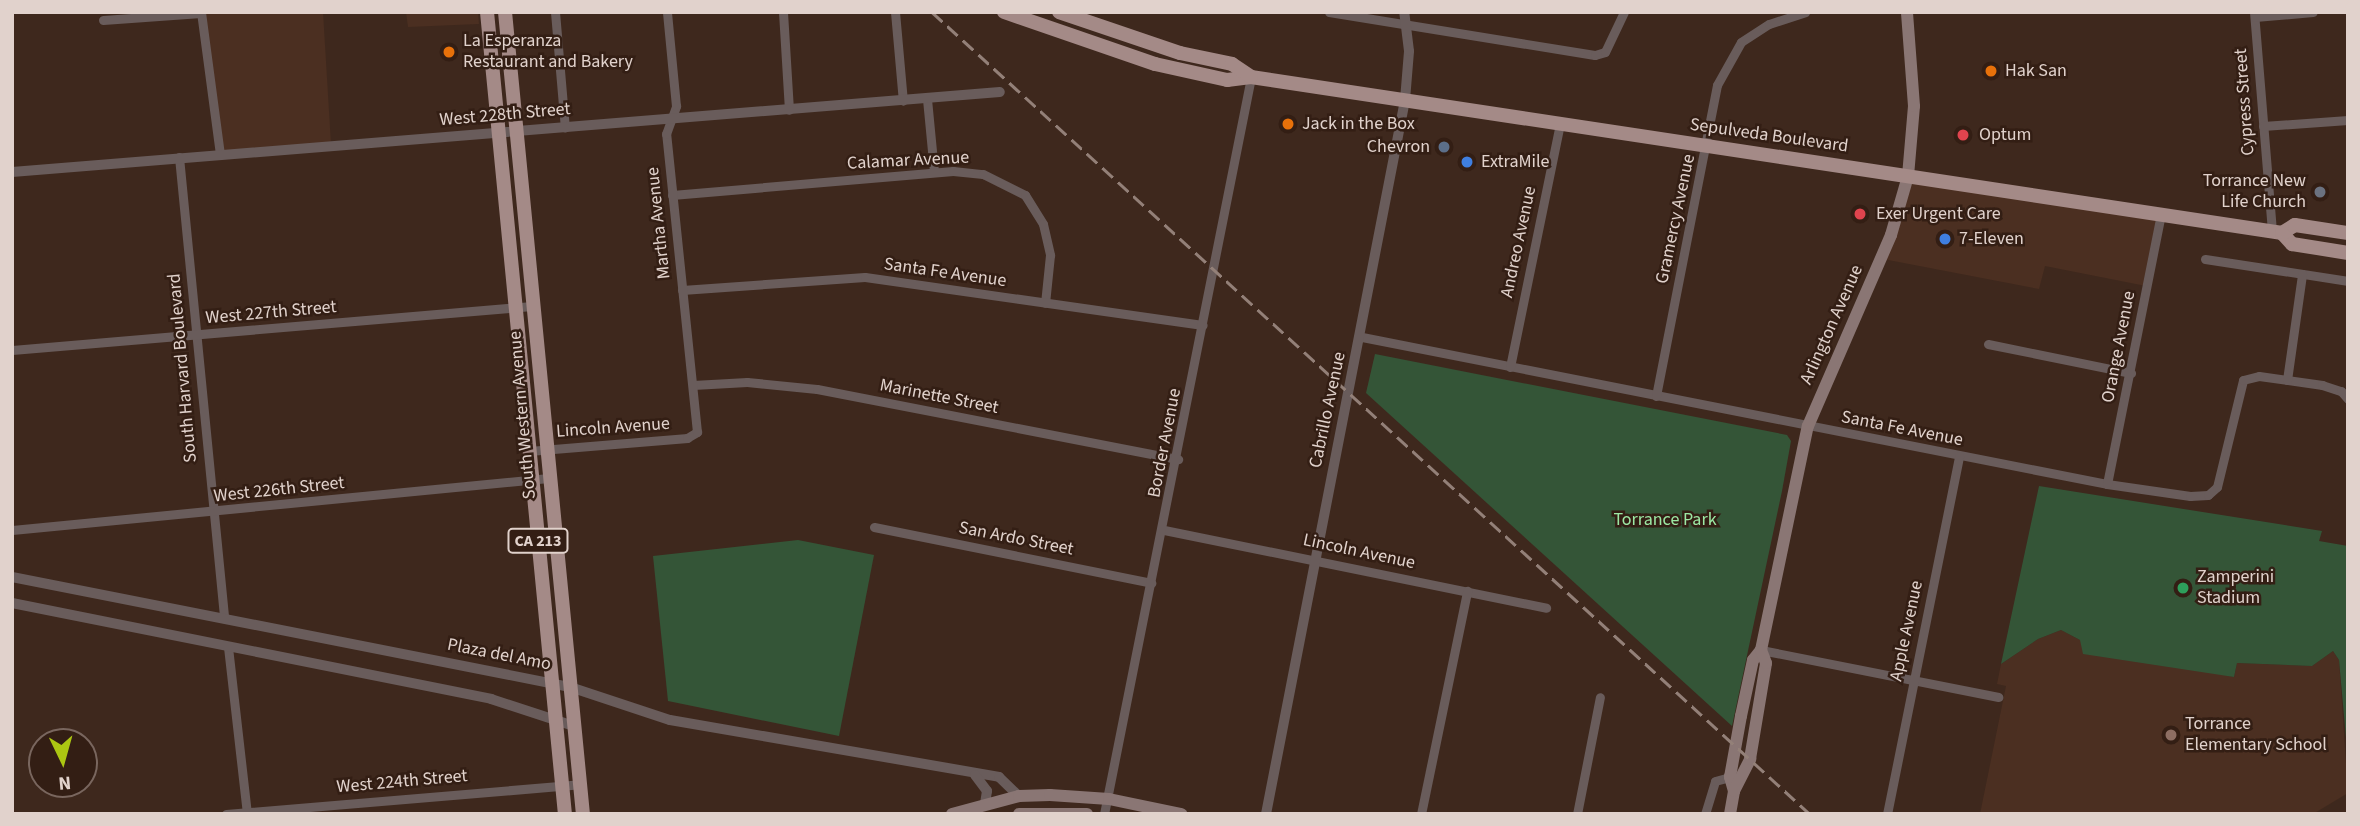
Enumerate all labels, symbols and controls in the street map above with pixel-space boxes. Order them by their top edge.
place label: La Esperanza Restaurant and Bakery [463,31,633,74]
marker: La Esperanza Restaurant and Bakery [441,44,457,60]
street label: Cypress Street [2230,48,2260,156]
place label: Hak San [2005,60,2067,82]
marker: Hak San [1983,63,1999,79]
street label: West 228th Street [439,99,571,131]
place label: Jack in the Box [1302,113,1415,135]
street label: Sepulveda Boulevard [1688,114,1850,158]
marker: Jack in the Box [1280,116,1296,132]
place label: Optum [1979,124,2031,146]
marker: Optum [1953,125,1973,145]
place label: Chevron [1367,136,1430,158]
marker: Chevron [1436,139,1452,155]
street label: Calamar Avenue [846,147,970,175]
place label: ExtraMile [1481,151,1550,173]
street label: Gramercy Avenue [1652,152,1700,286]
marker: ExtraMile [1459,154,1475,170]
street label: Martha Avenue [642,166,676,280]
place label: Torrance New Life Church [2203,171,2306,214]
street label: Andreo Avenue [1497,184,1541,300]
marker: Torrance New Life Church [2312,184,2328,200]
place label: Exer Urgent Care [1876,203,2001,225]
marker: Exer Urgent Care [1850,204,1870,224]
place label: 7-Eleven [1959,228,2024,250]
marker: 7-Eleven [1937,231,1953,247]
street label: Santa Fe Avenue [882,254,1008,292]
street label: Arlington Avenue [1796,262,1868,388]
street label: South Harvard Boulevard [164,273,202,463]
street label: Orange Avenue [2098,289,2140,405]
street label: West 227th Street [205,297,337,329]
street label: South Western Avenue [505,330,541,500]
street label: Cabrillo Avenue [1305,350,1351,470]
street label: Marinette Street [878,375,1000,419]
street label: Border Avenue [1144,387,1186,499]
street label: Santa Fe Avenue [1839,407,1965,451]
street label: Lincoln Avenue [555,413,671,443]
street label: West 226th Street [213,472,345,508]
park label: Torrance Park [1613,509,1717,531]
street label: San Ardo Street [957,517,1075,561]
road number: CA 213 [506,528,570,554]
street label: Lincoln Avenue [1301,530,1417,574]
place label: Zamperini Stadium [2197,567,2274,610]
street label: Apple Avenue [1886,579,1928,683]
marker: Zamperini Stadium [2175,580,2191,596]
street label: Plaza del Amo [445,634,553,676]
place label: Torrance Elementary School [2185,714,2327,756]
marker: Torrance Elementary School [2163,727,2179,743]
north arrow [28,728,98,798]
street label: West 224th Street [336,766,468,798]
text: N [57,768,72,796]

